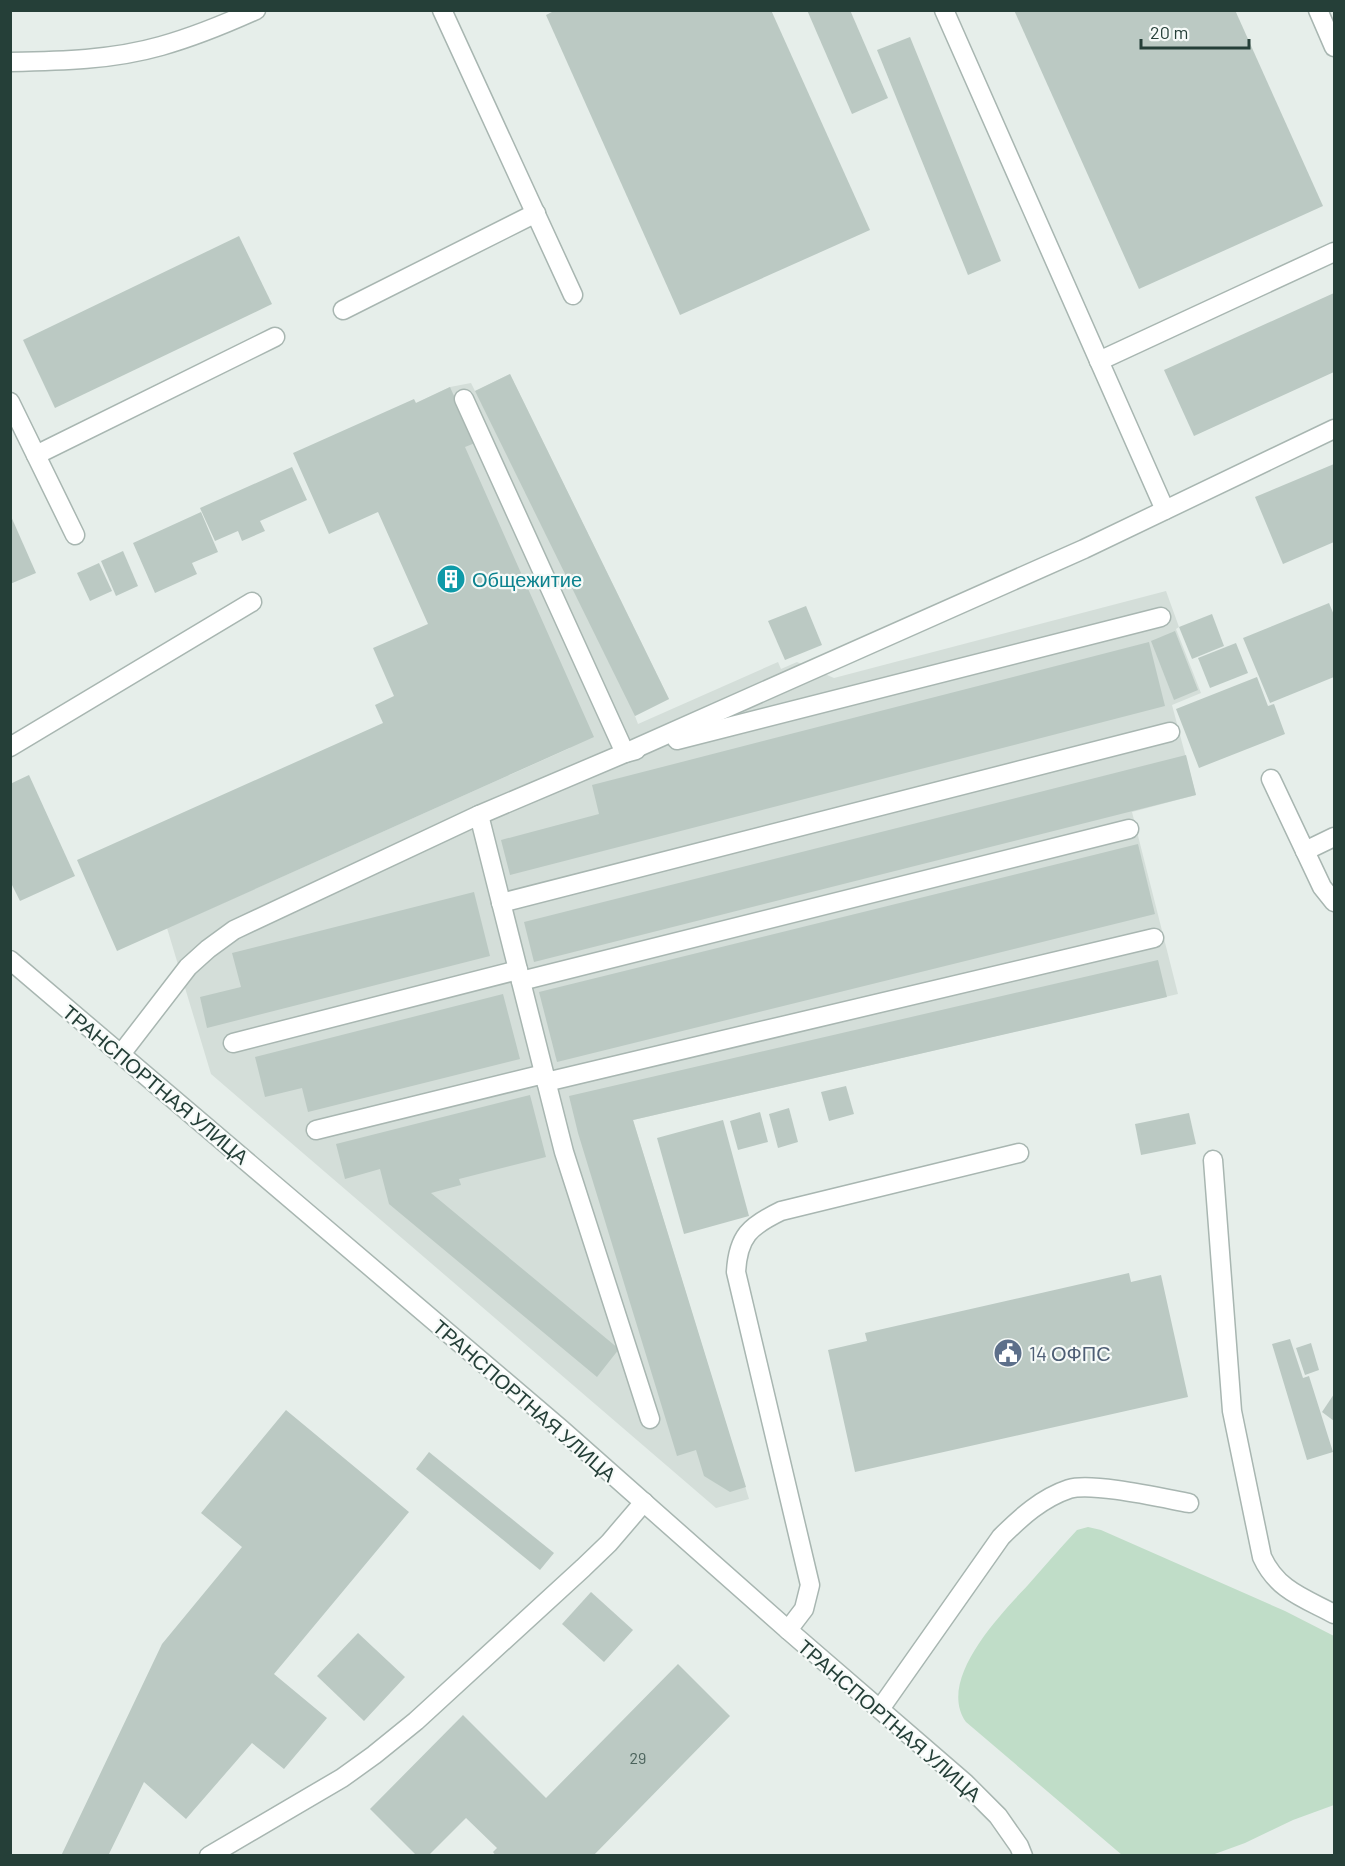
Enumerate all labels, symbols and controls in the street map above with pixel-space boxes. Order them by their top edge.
scale bar [1141,12,1249,50]
text: 20 m [1150,21,1188,43]
building icon: Общежитие [435,563,467,595]
place label: Общежитие [472,567,582,591]
street label: ТРАНСПОРТНАЯ УЛИЦА [58,999,254,1169]
street label: ТРАНСПОРТНАЯ УЛИЦА [428,1314,622,1487]
public building icon: 14 ОФПС [992,1337,1024,1369]
place label: 14 ОФПС [1029,1341,1111,1365]
street label: ТРАНСПОРТНАЯ УЛИЦА [793,1634,987,1807]
house number: 29 [630,1748,646,1767]

